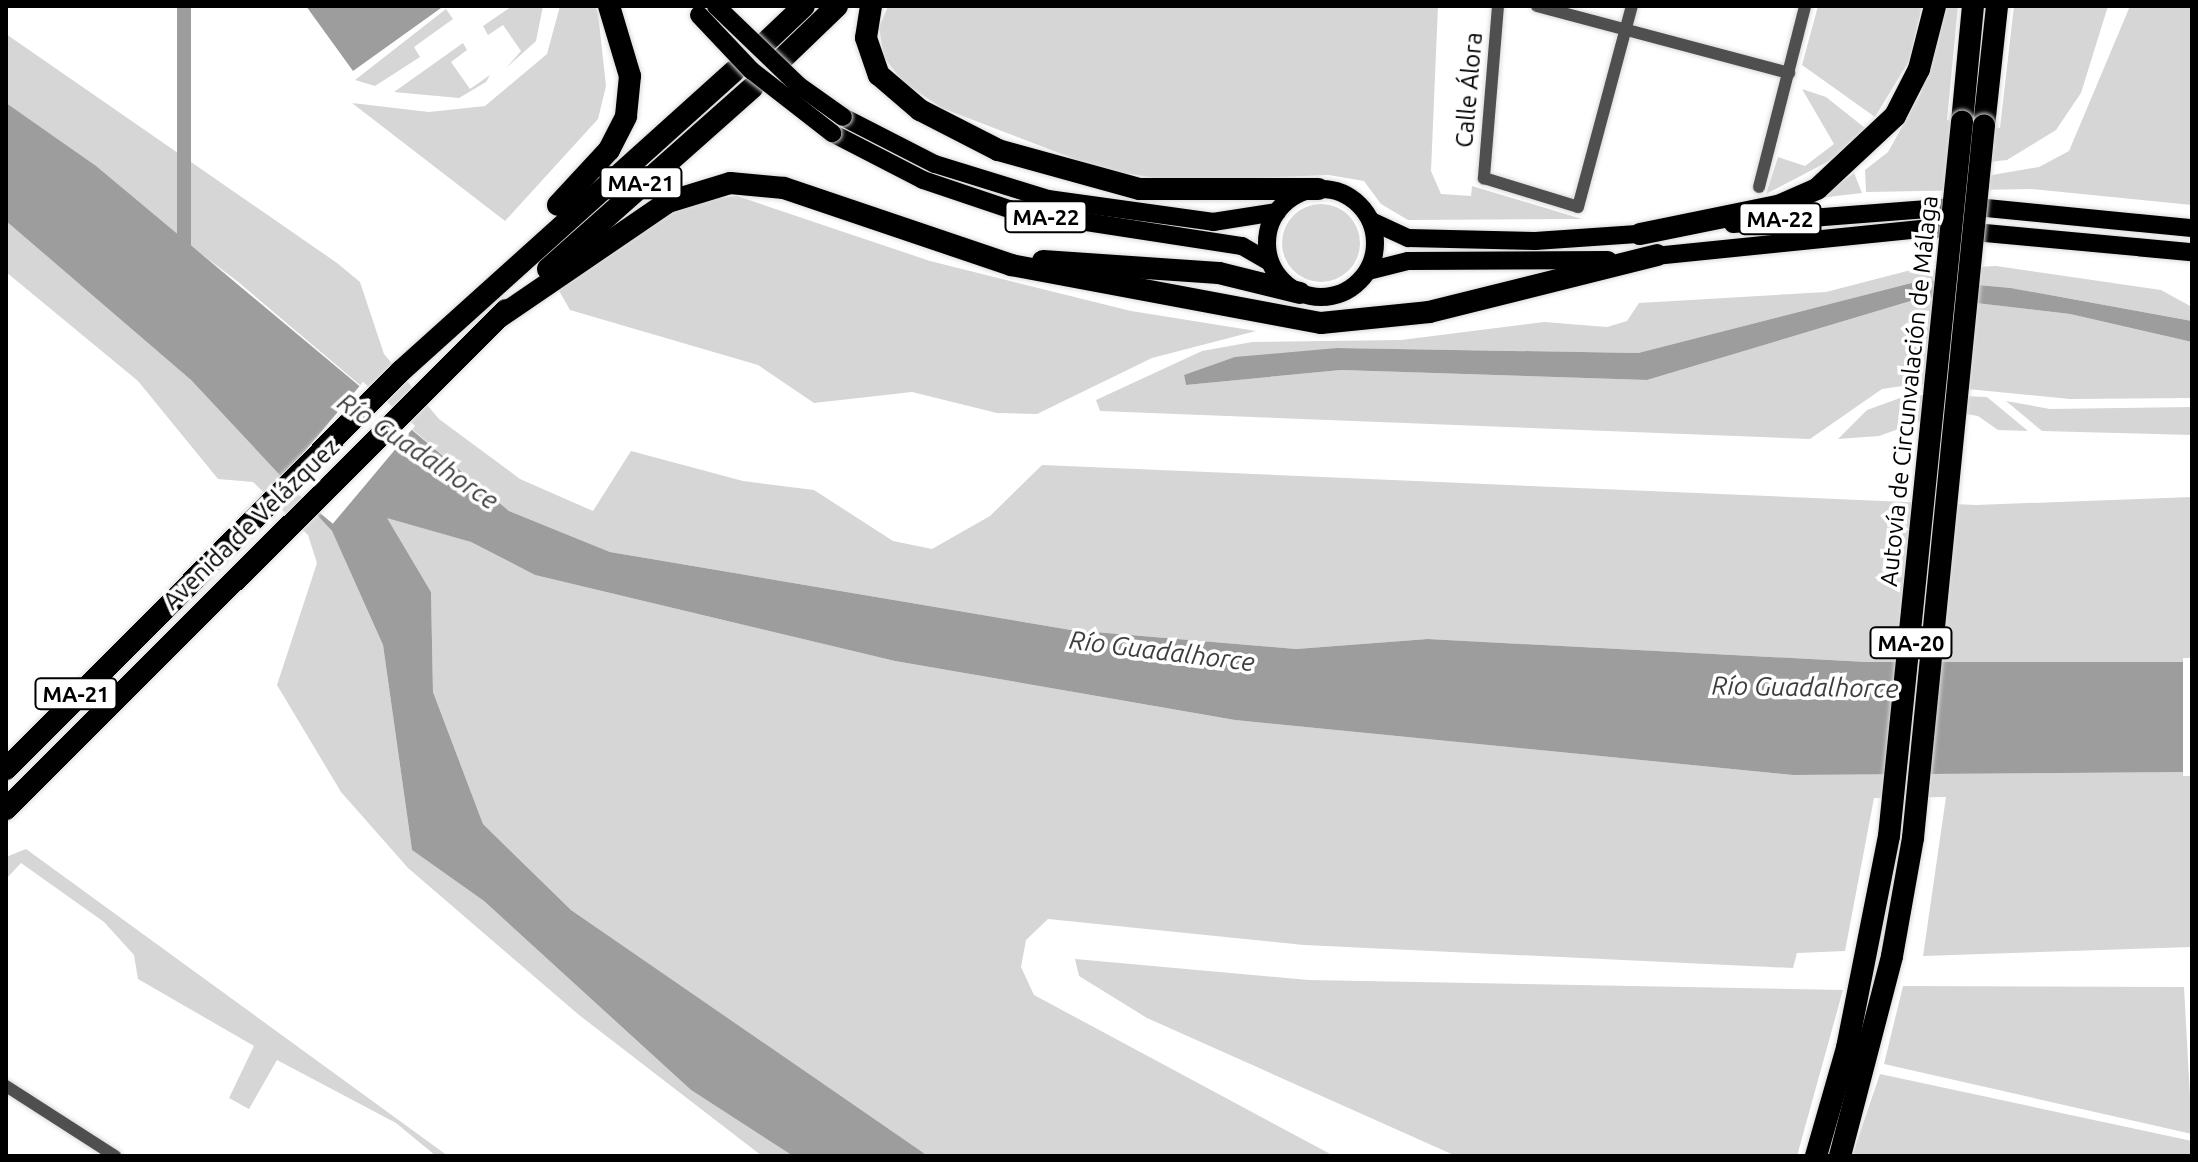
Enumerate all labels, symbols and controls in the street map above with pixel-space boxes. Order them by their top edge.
street label: Calle Álora [1450,31,1488,149]
road number: MA-21 [599,165,683,201]
street label: Autovía de Circunvalación de Málaga [1874,194,1944,588]
road number: MA-22 [1004,199,1088,235]
road number: MA-22 [1738,201,1822,237]
water label: Río Guadalhorce [332,386,504,516]
street label: Avenida de Velázquez [157,433,345,615]
water label: Río Guadalhorce [1067,624,1257,678]
road number: MA-20 [1869,625,1953,661]
water label: Río Guadalhorce [1711,670,1899,704]
road number: MA-21 [34,676,118,712]

